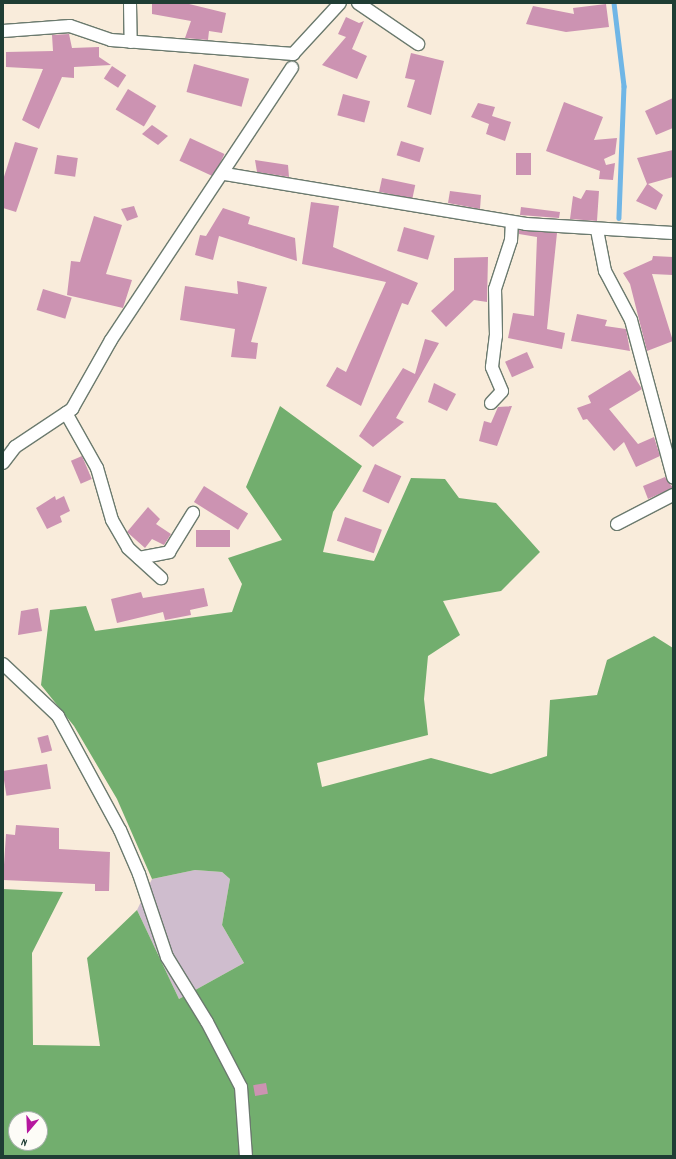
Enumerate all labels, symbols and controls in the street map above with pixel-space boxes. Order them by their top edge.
north arrow [8,1111,48,1151]
text: N [19,1133,30,1150]

